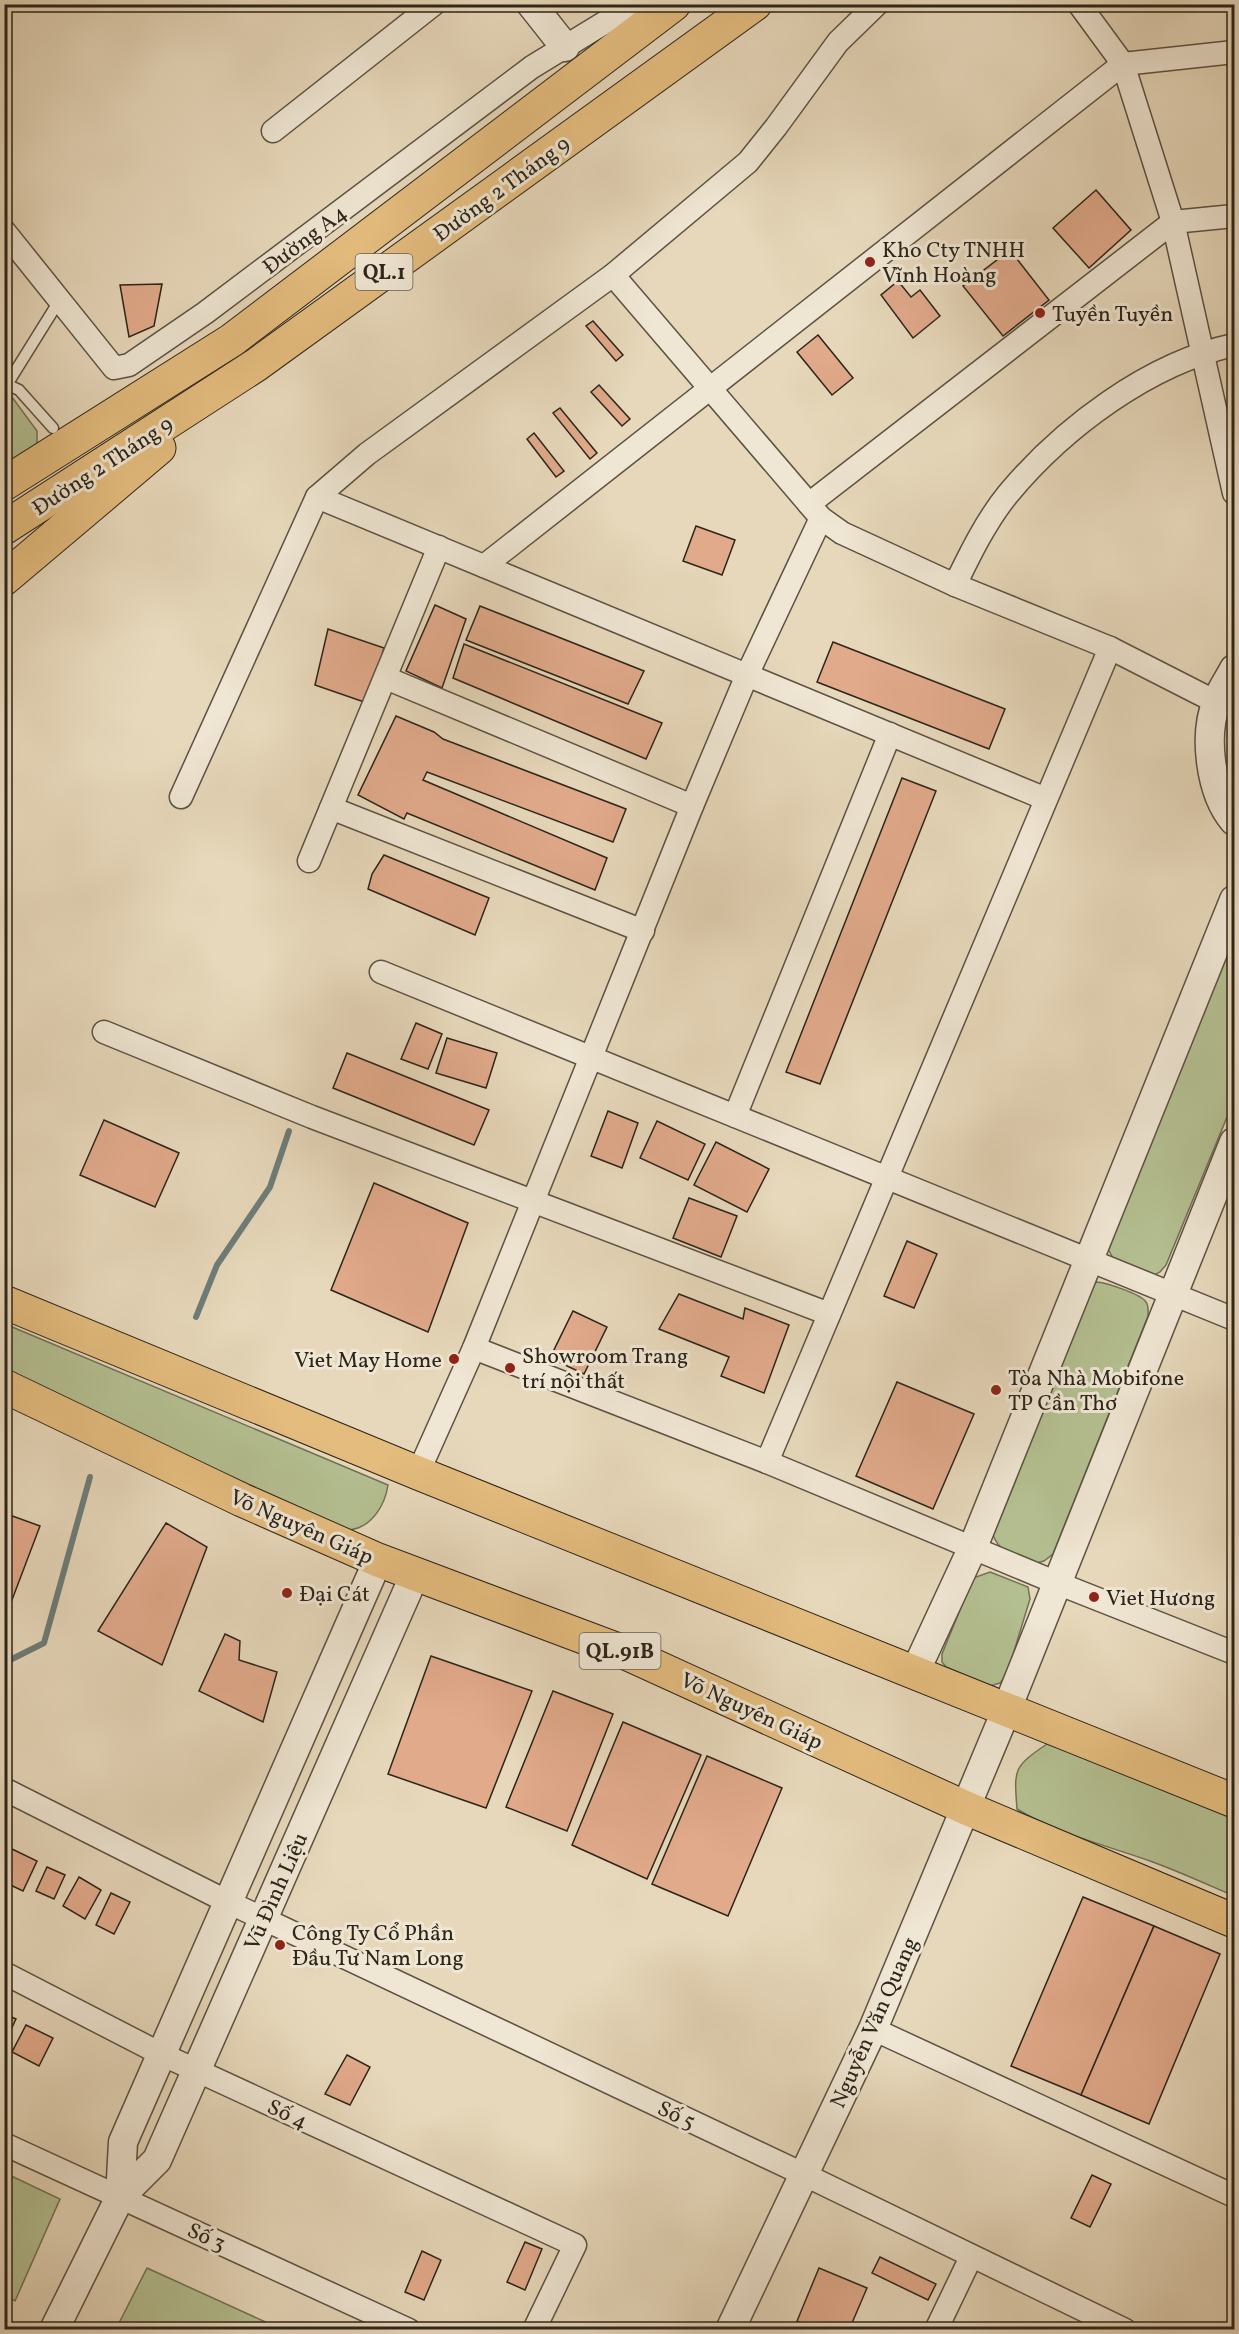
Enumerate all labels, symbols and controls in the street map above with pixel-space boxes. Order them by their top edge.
street label: Đường 2 Tháng 9 [428,130,577,250]
street label: Đường A4 [257,199,354,283]
place label: Kho Cty TNHH Vĩnh Hoàng [882,236,1025,292]
road number: QL.1 [356,254,412,290]
marker: Kho Cty TNHH Vĩnh Hoàng [863,255,877,269]
place label: Tuyền Tuyền [1052,300,1173,331]
marker: Tuyền Tuyền [1033,306,1047,320]
street label: Đường 2 Tháng 9 [27,410,180,524]
place label: Showroom Trang trí nội thất [522,1342,688,1398]
place label: Viet May Home [294,1346,442,1377]
marker: Viet May Home [447,1352,461,1366]
marker: Showroom Trang trí nội thất [503,1361,517,1375]
place label: Tòa Nhà Mobifone TP Cần Thơ [1008,1364,1184,1420]
marker: Tòa Nhà Mobifone TP Cần Thơ [989,1383,1003,1397]
street label: Võ Nguyên Giáp [224,1483,378,1574]
place label: Đại Cát [299,1580,370,1611]
place label: Viet Hương [1106,1584,1215,1615]
marker: Đại Cát [280,1586,294,1600]
marker: Viet Hương [1087,1590,1101,1604]
road number: QL.91B [580,1633,660,1669]
street label: Võ Nguyên Giáp [674,1666,827,1759]
street label: Vũ Đình Liệu [238,1828,317,1956]
place label: Công Ty Cổ Phần Đầu Tư Nam Long [292,1919,464,1975]
street label: Nguyễn Văn Quang [824,1932,927,2114]
marker: Công Ty Cổ Phần Đầu Tư Nam Long [273,1938,287,1952]
street label: Số 4 [262,2092,312,2138]
street label: Số 5 [652,2094,700,2139]
street label: Số 3 [181,2216,230,2261]

